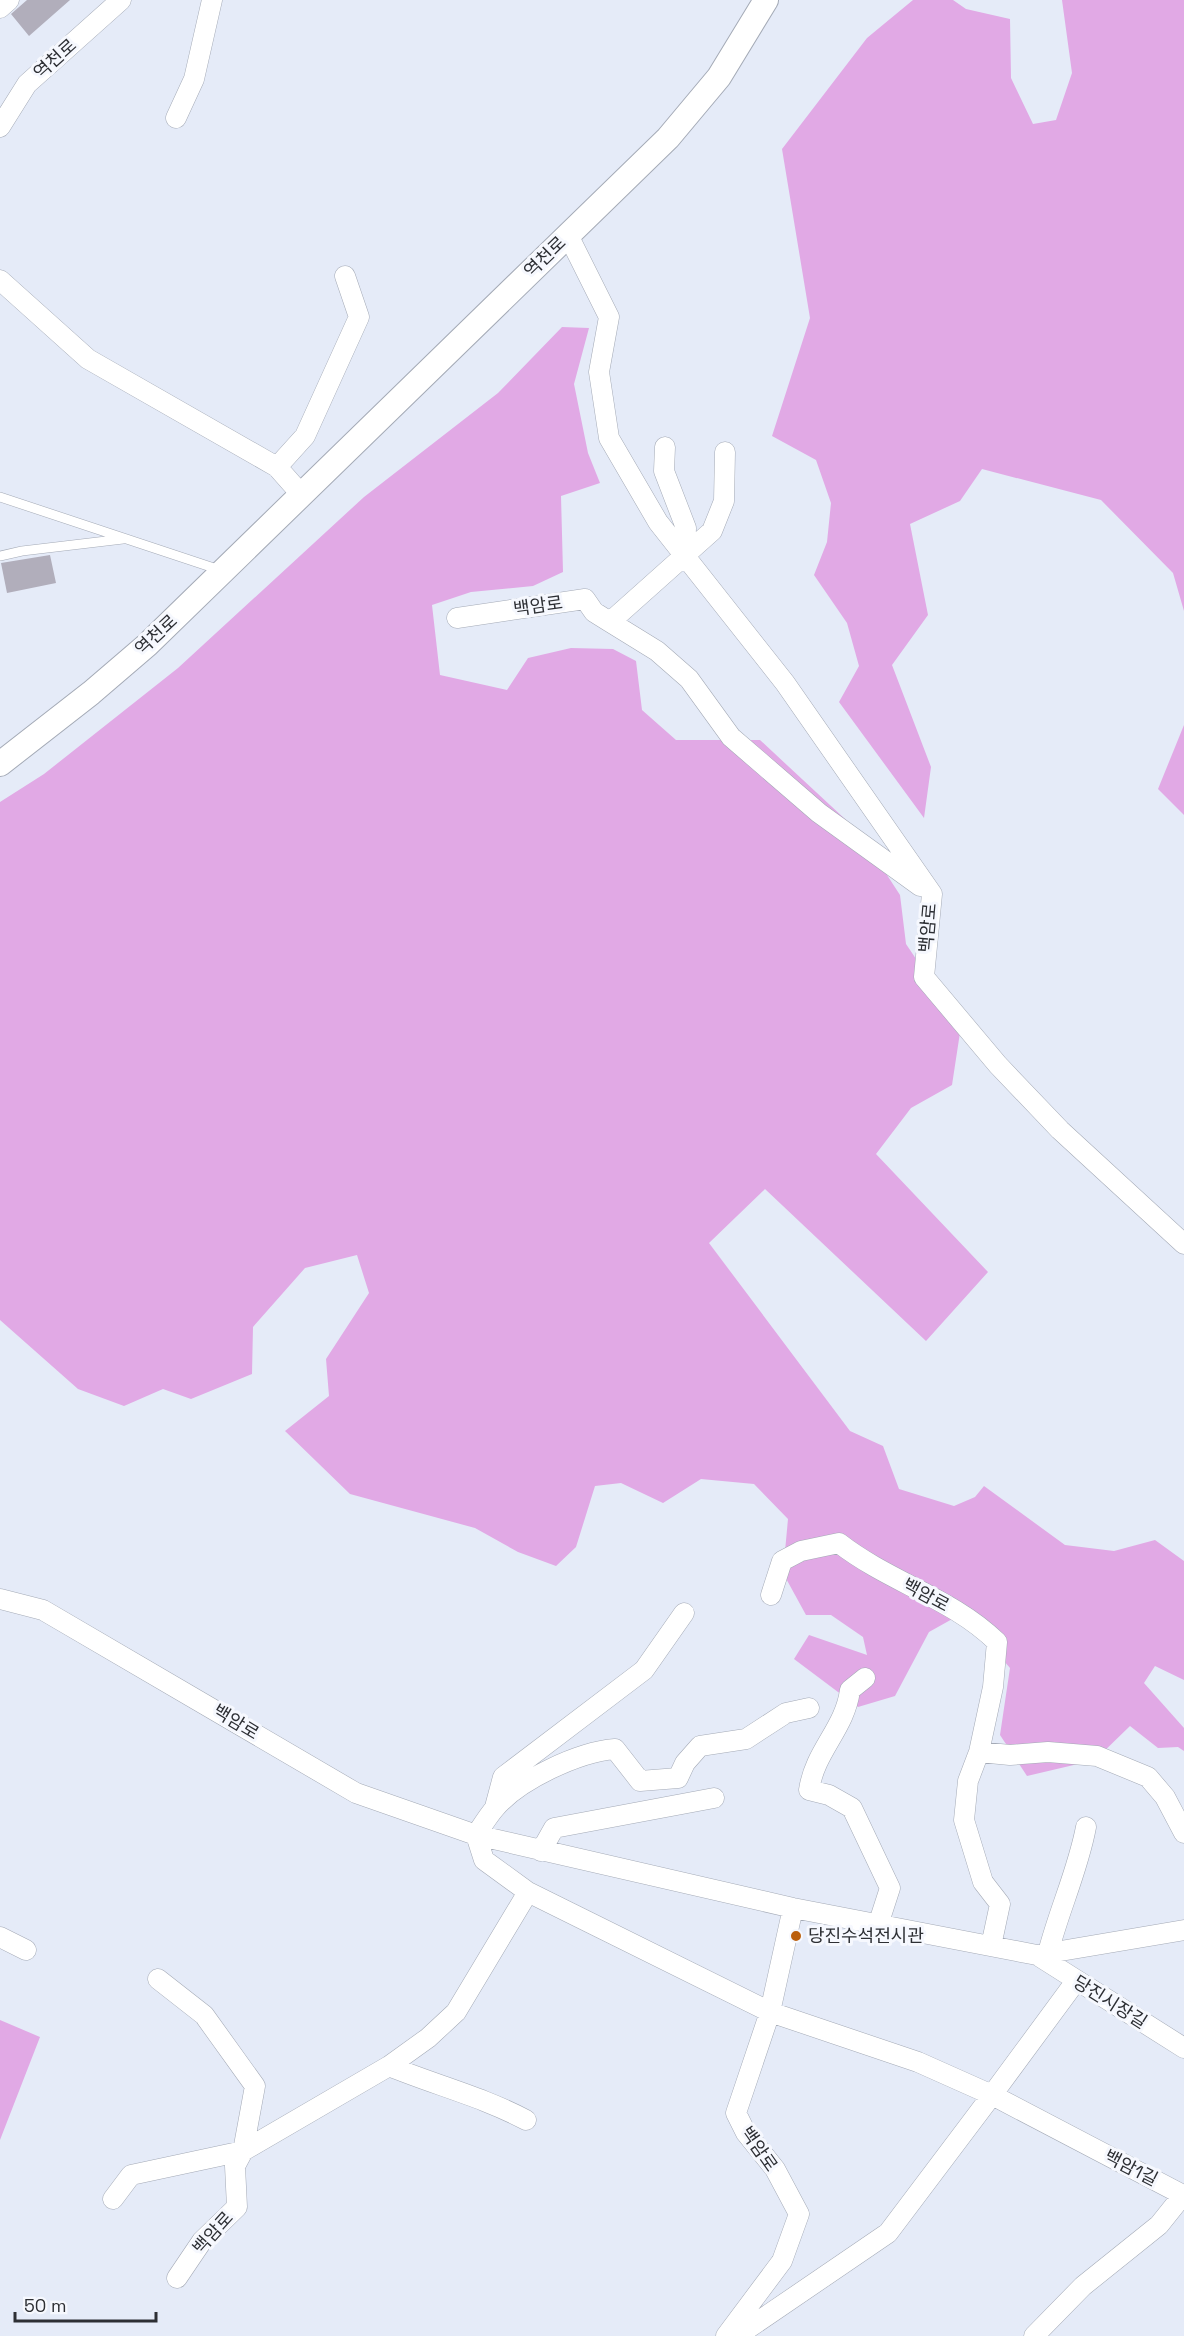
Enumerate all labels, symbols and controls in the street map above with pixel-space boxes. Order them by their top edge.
street label: 역천로 [29,33,81,84]
street label: 역천로 [519,231,571,282]
street label: 백암로 [512,591,564,620]
street label: 역천로 [130,609,182,660]
street label: 백암로 [914,902,941,954]
street label: 백암로 [899,1573,954,1616]
street label: 백암로 [209,1699,263,1744]
place label: 당진수석전시관 [808,1924,924,1947]
marker: 당진수석전시관 [789,1929,803,1943]
street label: 당진시장길 [1069,1970,1151,2033]
street label: 백암로 [736,2122,783,2176]
street label: 백암1길 [1101,2144,1162,2191]
street label: 백암로 [187,2207,238,2259]
scale bar [15,2285,156,2323]
text: 50 m [24,2294,66,2317]

